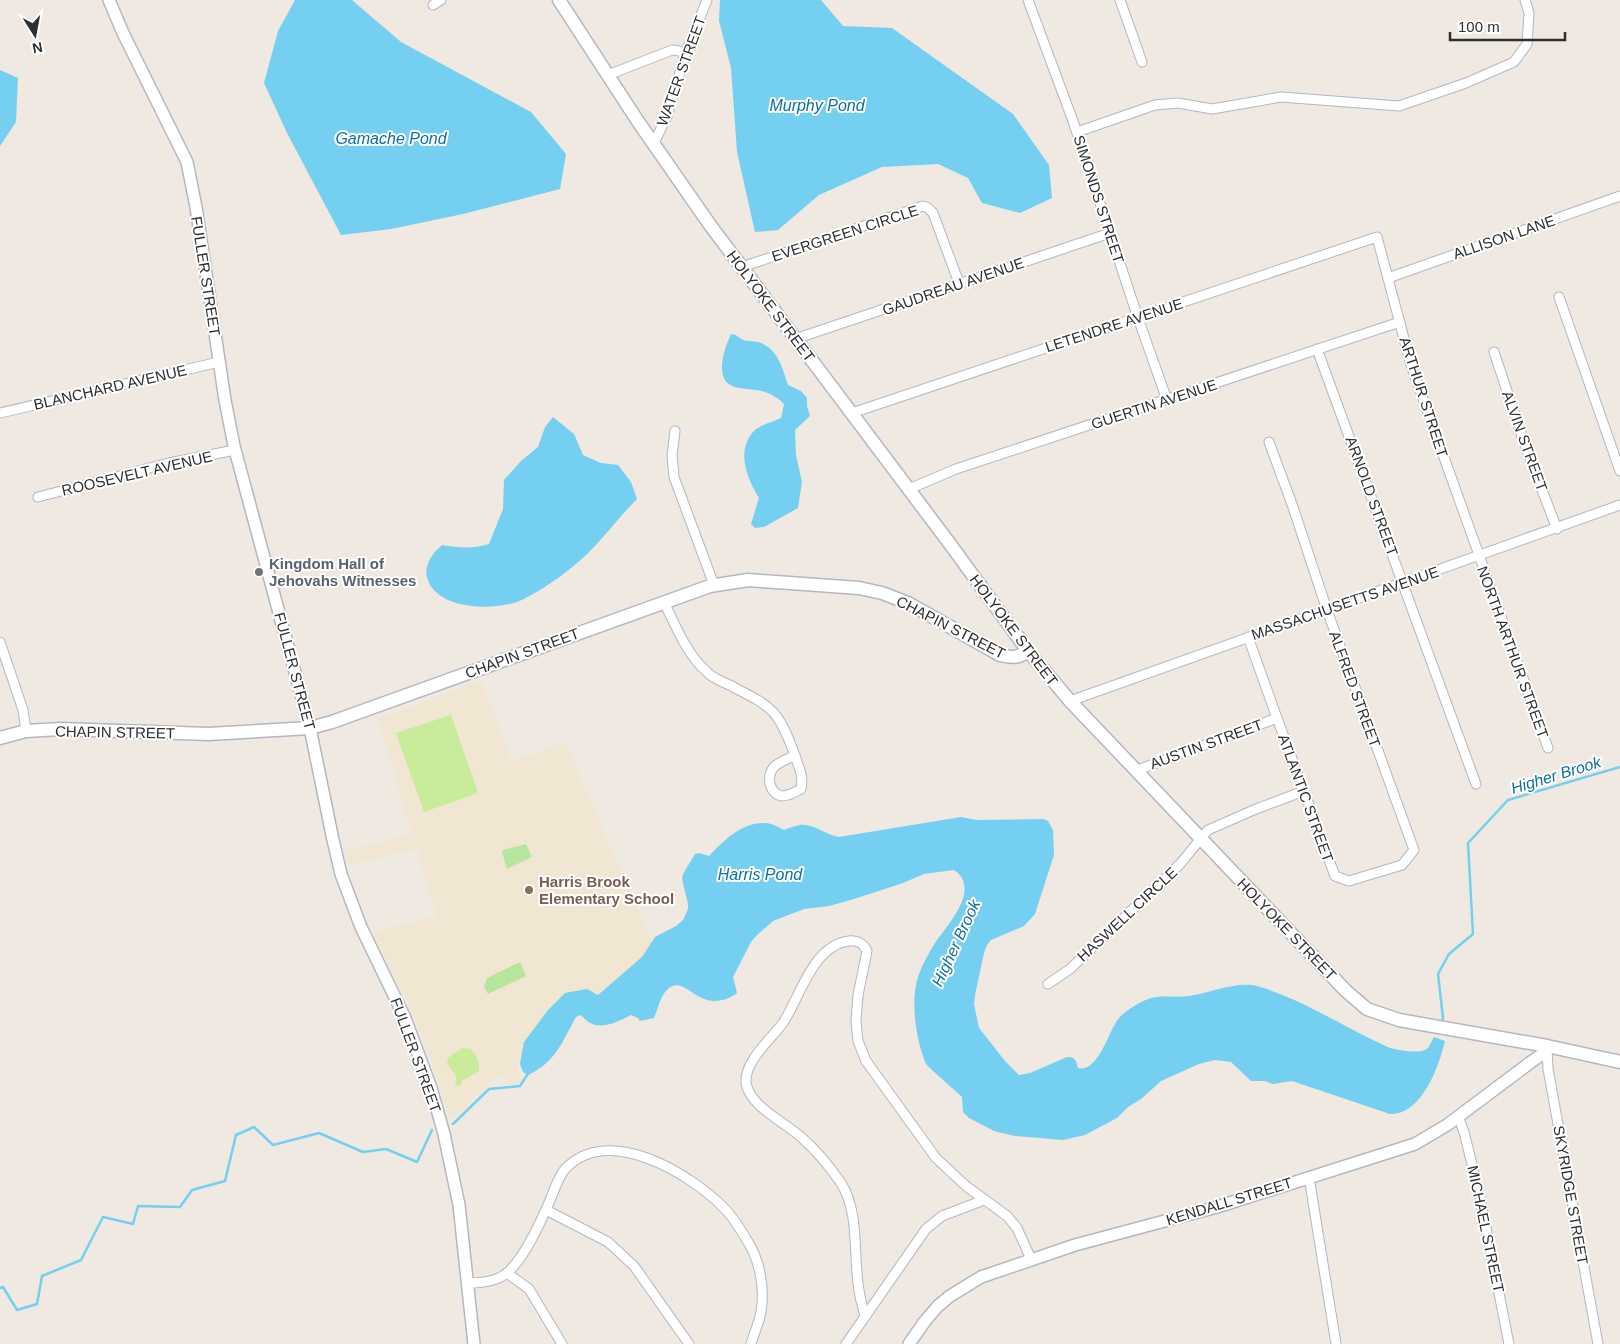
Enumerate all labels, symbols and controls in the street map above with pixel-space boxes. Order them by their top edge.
north arrow [10,10,60,60]
scale bar [1450,10,1565,42]
street label: WATER STREET [653,14,709,128]
text: 100 m [1458,18,1500,35]
text: N [31,39,44,57]
water label: Murphy Pond [769,97,866,114]
water label: Gamache Pond [335,130,448,147]
street label: SIMONDS STREET [1070,133,1128,265]
street label: EVERGREEN CIRCLE [769,201,921,265]
street label: ALLISON LANE [1451,212,1557,262]
street label: FULLER STREET [188,215,224,337]
street label: HOLYOKE STREET [724,247,818,365]
street label: GAUDREAU AVENUE [880,254,1026,318]
street label: LETENDRE AVENUE [1043,295,1185,355]
street label: ARTHUR STREET [1397,335,1451,459]
street label: BLANCHARD AVENUE [32,361,188,413]
street label: GUERTIN AVENUE [1089,376,1219,432]
street label: ALVIN STREET [1499,388,1551,494]
street label: ARNOLD STREET [1342,434,1402,558]
street label: ROOSEVELT AVENUE [60,447,214,499]
place label: Kingdom Hall of Jehovahs Witnesses [269,555,416,589]
street label: MASSACHUSETTS AVENUE [1249,563,1441,643]
street label: NORTH ARTHUR STREET [1474,564,1552,740]
marker: Kingdom Hall of Jehovahs Witnesses [253,566,265,578]
street label: HOLYOKE STREET [967,571,1061,689]
street label: CHAPIN STREET [894,592,1008,662]
street label: FULLER STREET [271,610,319,732]
street label: CHAPIN STREET [463,624,581,682]
street label: ALFRED STREET [1326,629,1384,749]
street label: AUSTIN STREET [1147,716,1265,772]
street label: CHAPIN STREET [55,722,175,742]
street label: ATLANTIC STREET [1275,732,1337,864]
water label: Higher Brook [1509,753,1604,797]
street label: HASWELL CIRCLE [1074,863,1180,965]
water label: Harris Pond [718,866,803,883]
place label: Harris Brook Elementary School [539,873,674,907]
street label: HOLYOKE STREET [1234,875,1340,983]
marker: Harris Brook Elementary School [523,884,535,896]
water label: Higher Brook [929,896,984,989]
street label: FULLER STREET [387,995,445,1115]
street label: SKYRIDGE STREET [1550,1124,1592,1266]
street label: MICHAEL STREET [1464,1164,1508,1294]
street label: KENDALL STREET [1164,1174,1294,1228]

